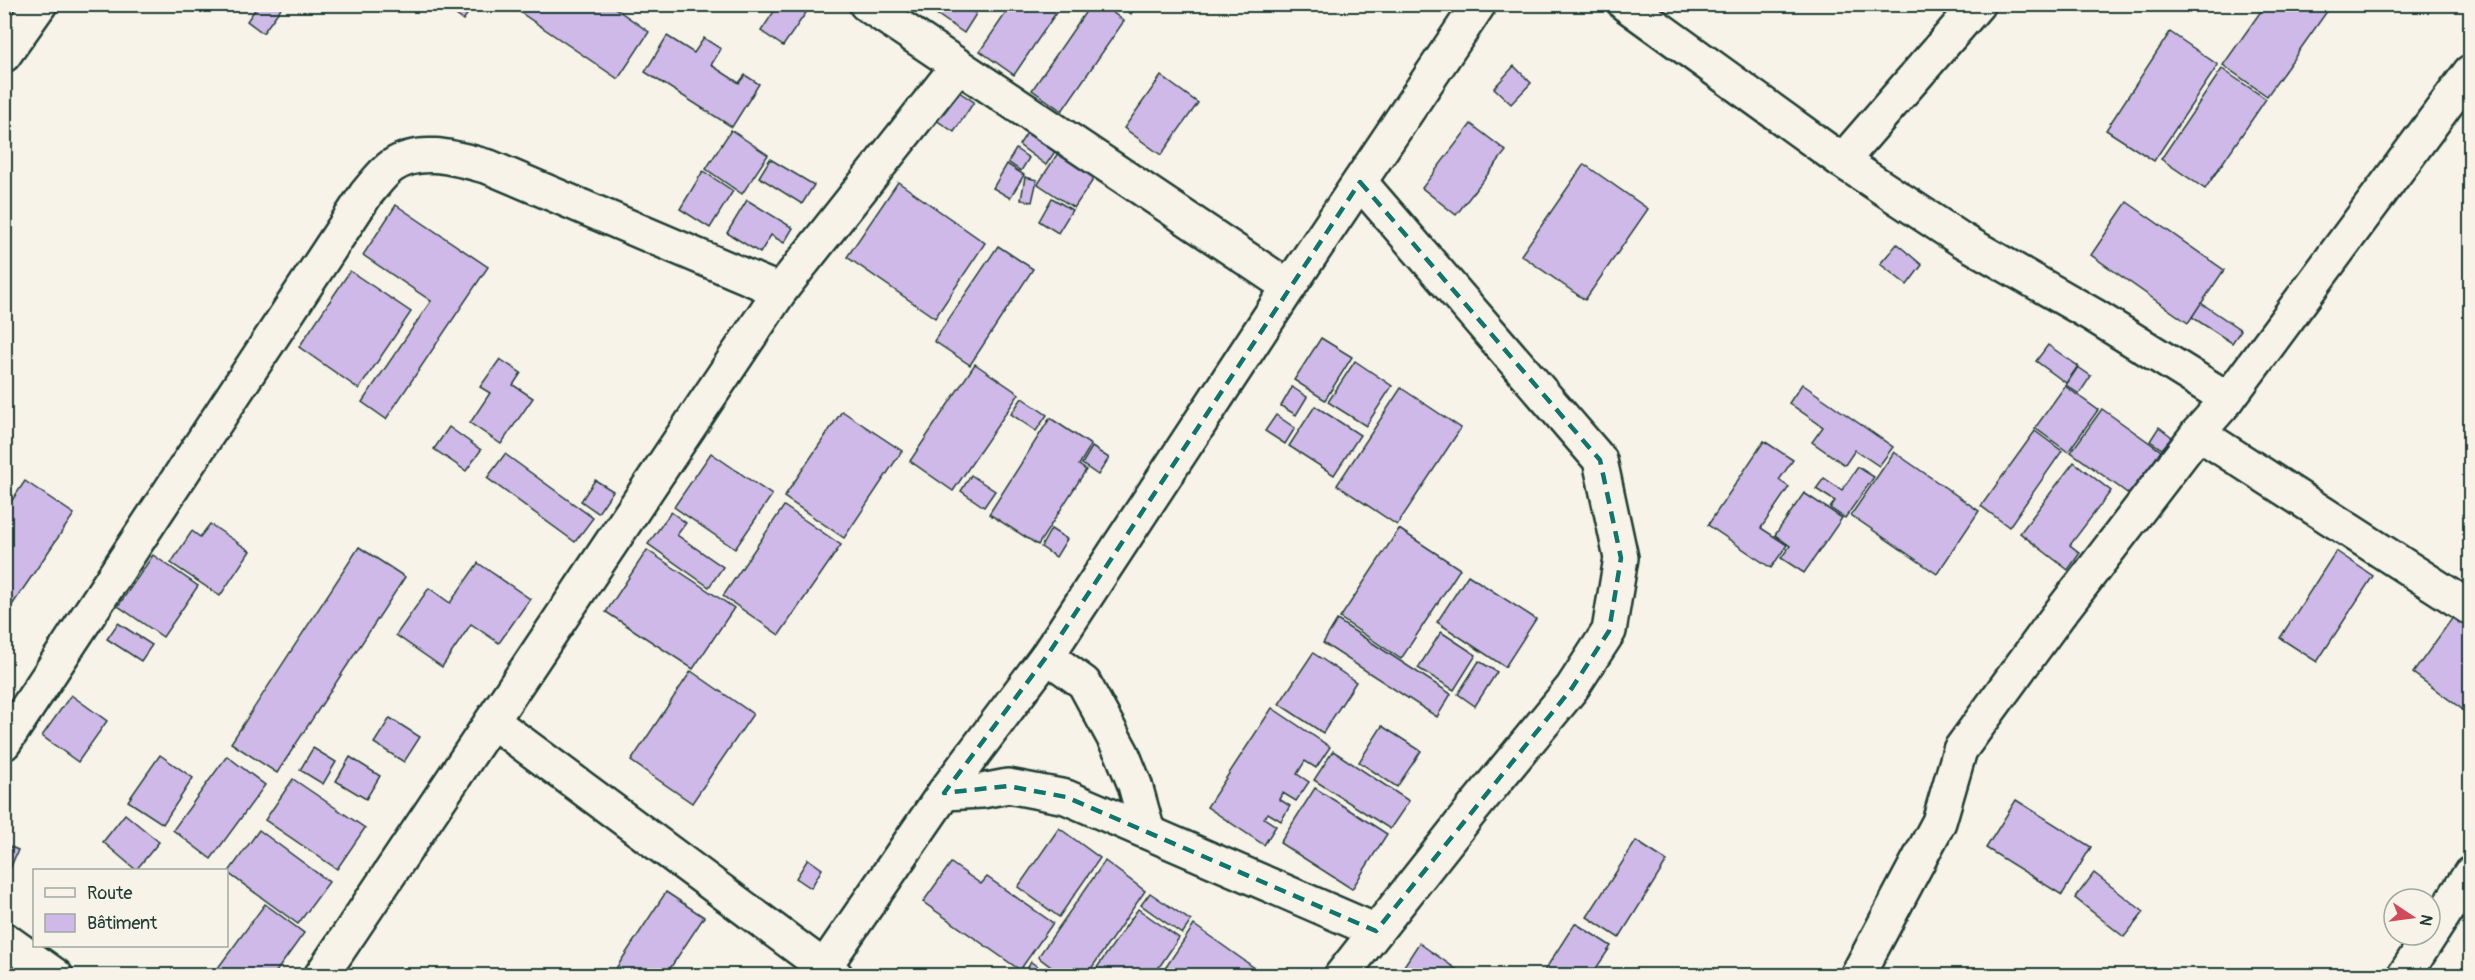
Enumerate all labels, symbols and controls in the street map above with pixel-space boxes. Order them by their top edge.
legend [33,869,228,947]
text: Route [87,882,132,905]
north arrow [2382,887,2442,947]
text: Bâtiment [87,912,158,935]
text: N [2415,913,2437,928]

